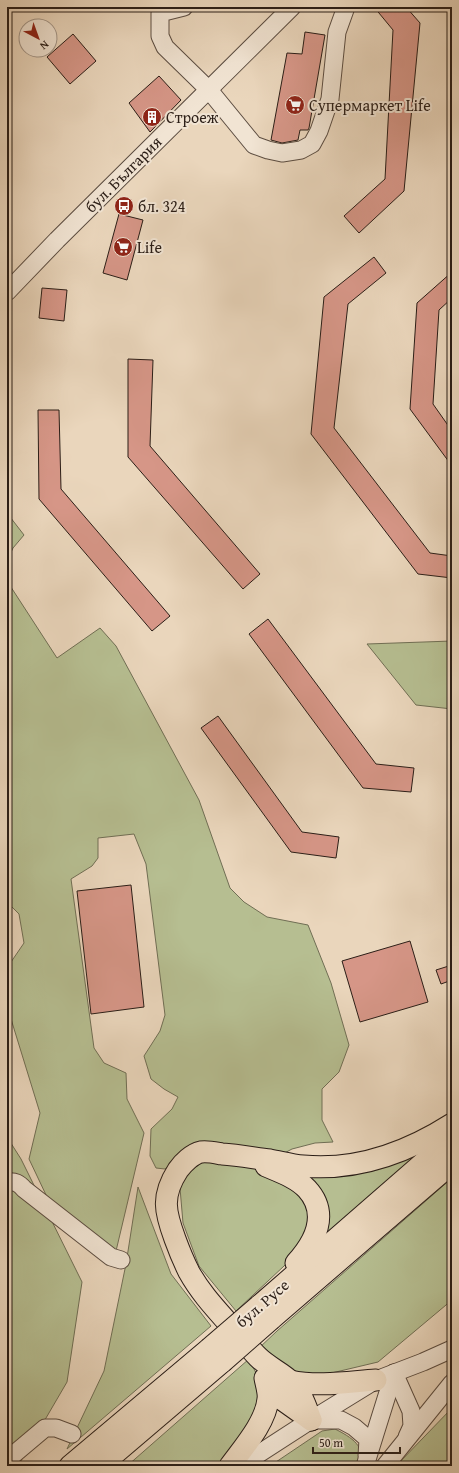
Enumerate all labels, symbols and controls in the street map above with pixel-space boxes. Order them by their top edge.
north arrow [18,18,58,58]
text: N [36,37,53,54]
place label: Супермаркет Life [309,93,431,117]
supermarket icon: Супермаркет Life [284,94,306,116]
place label: Строеж [166,105,219,129]
building icon: Строеж [141,106,163,128]
street label: бул. България [79,130,167,218]
place label: бл. 324 [138,194,186,218]
bus stop icon: бл. 324 [113,195,135,217]
place label: Life [137,235,162,259]
supermarket icon: Life [112,236,134,258]
street label: бул. Русе [230,1273,294,1333]
scale bar [313,1429,400,1455]
text: 50 m [319,1434,343,1451]

